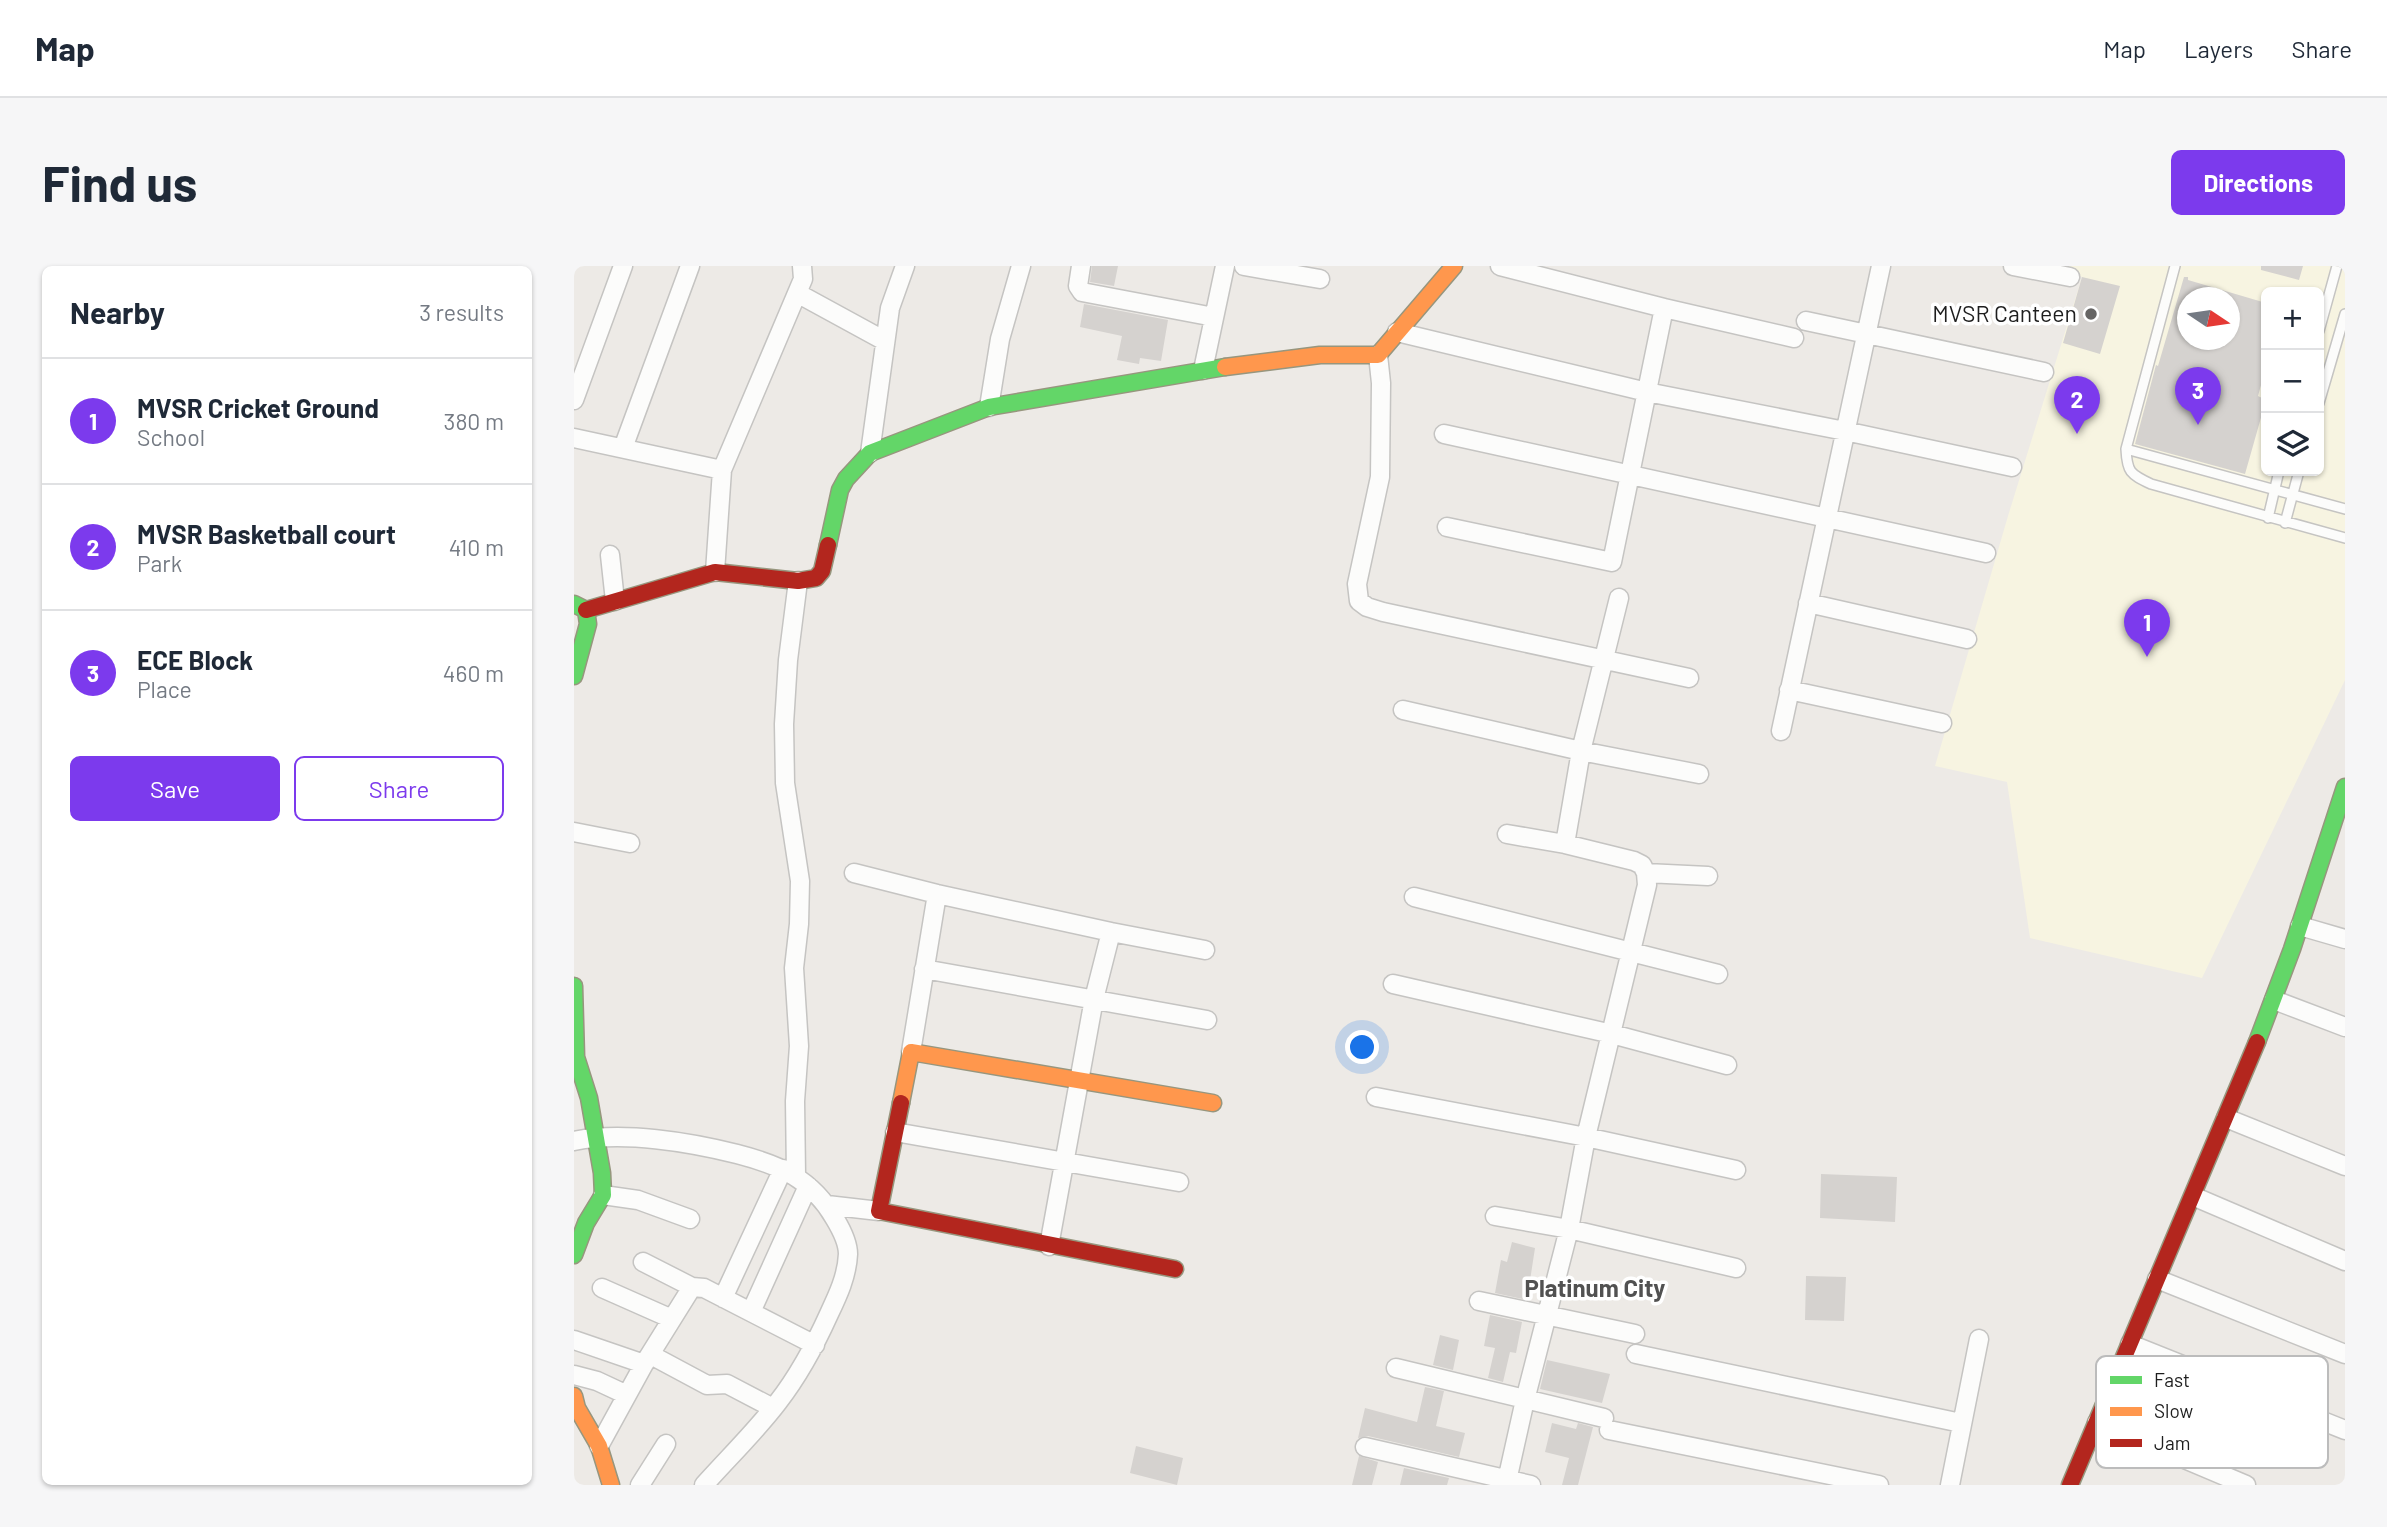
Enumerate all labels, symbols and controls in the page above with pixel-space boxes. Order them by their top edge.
text: Map [35,28,95,68]
text: Map [2103,34,2146,63]
text: Layers [2184,34,2253,63]
text: Share [2291,34,2352,63]
button: Directions [2171,150,2345,215]
text: Find us [42,153,197,212]
north arrow [2177,287,2240,350]
map controls [2261,287,2324,476]
button: + [2261,287,2324,350]
text: Nearby [70,294,165,330]
text: 3 results [419,298,504,326]
place label: MVSR Canteen [1932,299,2077,327]
marker: MVSR Canteen [2083,306,2099,322]
button: − [2261,350,2324,413]
pin: 3 [2175,367,2221,425]
pin: 2 [2054,376,2100,434]
text: MVSR Cricket Ground [137,392,379,423]
text: 1 [89,407,97,435]
text: 380 m [444,407,504,435]
button: layers [2261,413,2324,476]
text: School [137,423,205,451]
text: MVSR Basketball court [137,518,396,549]
text: 2 [87,533,99,561]
text: 410 m [449,533,504,561]
text: Park [137,549,182,577]
pin: 1 [2124,599,2170,657]
text: ECE Block [137,644,253,675]
text: 3 [87,659,99,687]
text: 460 m [443,659,504,687]
text: Place [137,675,192,703]
button: Save [70,756,280,821]
button: Share [294,756,504,821]
your location [1345,1030,1379,1064]
district label: Platinum City [1525,1273,1665,1302]
legend [2096,1356,2328,1468]
text: Fast [2154,1368,2190,1391]
text: Slow [2154,1399,2193,1422]
text: Jam [2154,1431,2190,1454]

